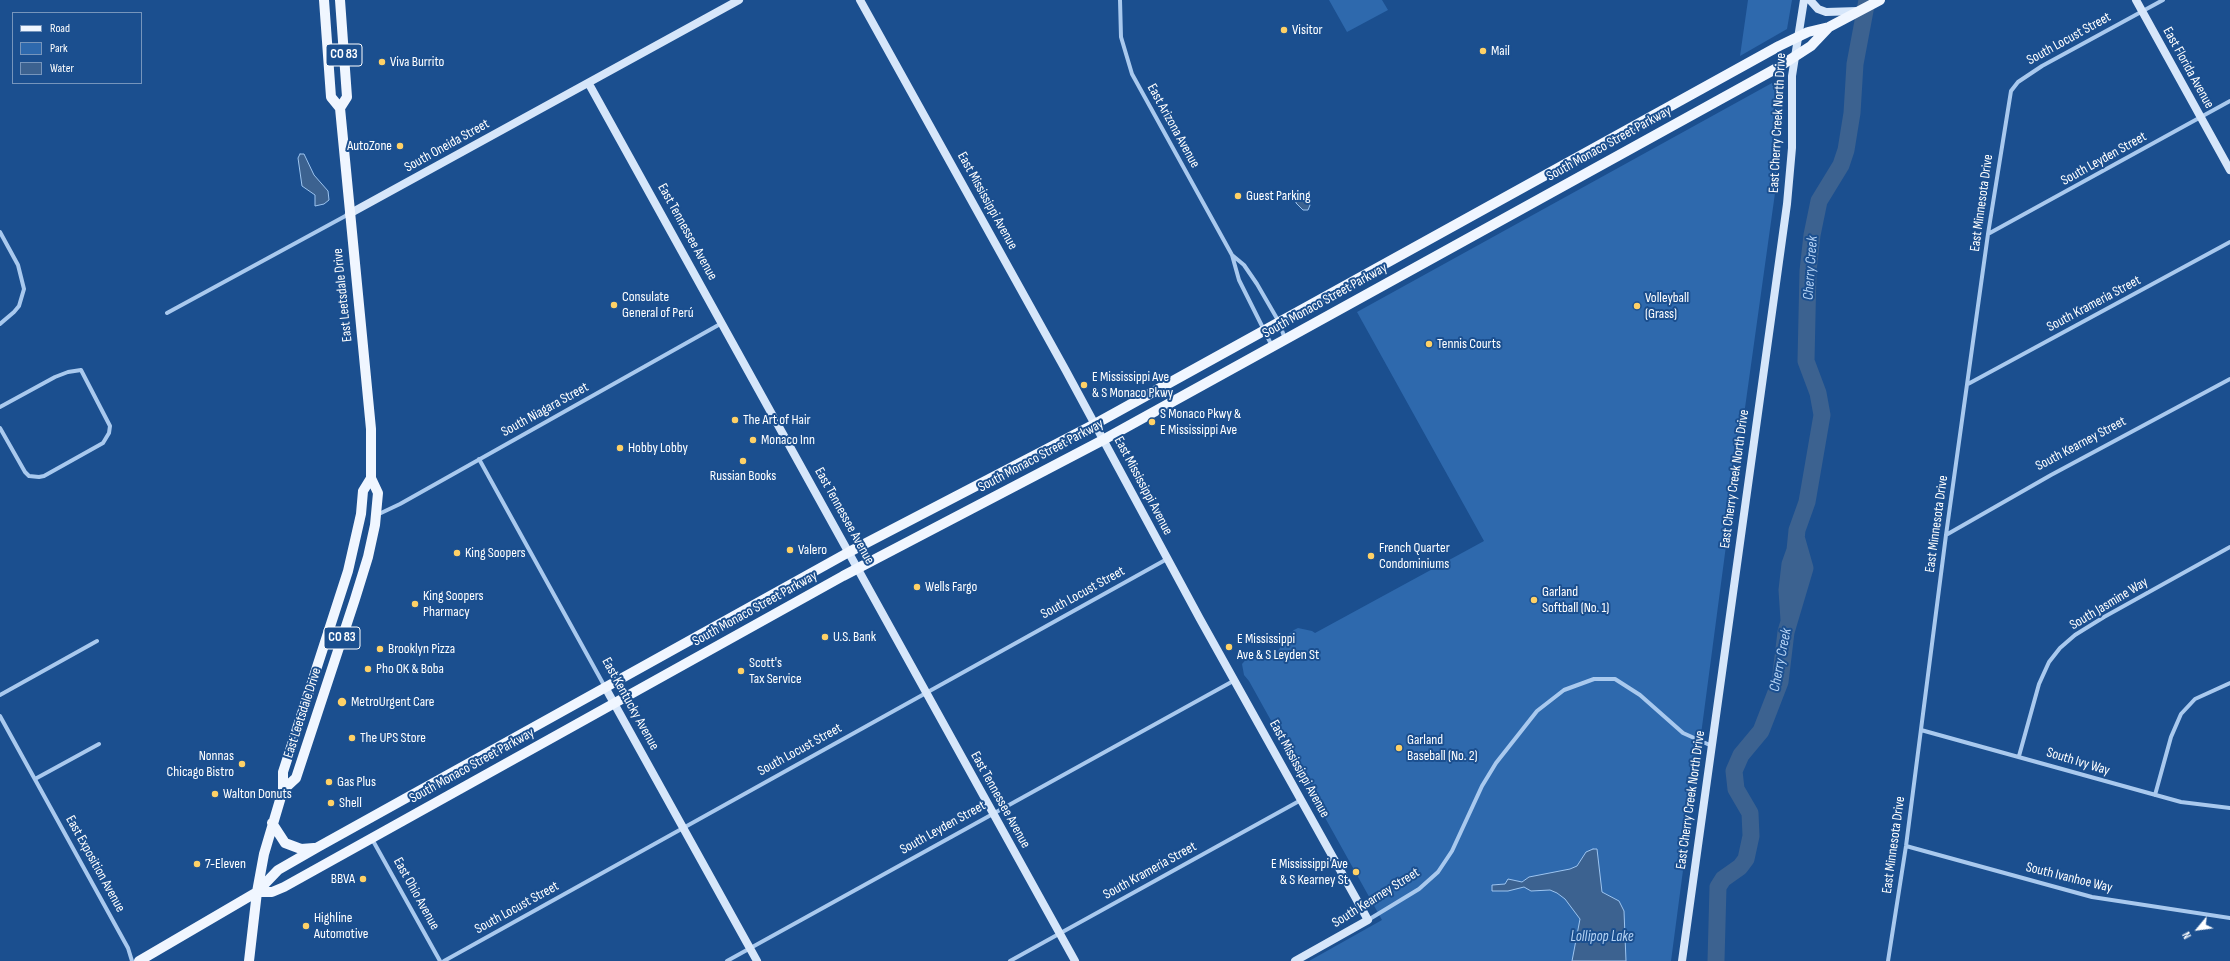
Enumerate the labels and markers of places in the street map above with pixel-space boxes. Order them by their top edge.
place label: Visitor [1292,22,1323,38]
marker: Visitor [1279,25,1289,35]
place label: Mail [1491,43,1510,59]
marker: Mail [1478,46,1488,56]
place label: Viva Burrito [390,54,444,70]
marker: Viva Burrito [377,57,387,67]
place label: AutoZone [347,138,392,154]
marker: AutoZone [395,141,405,151]
place label: Guest Parking [1246,188,1311,204]
marker: Guest Parking [1233,191,1243,201]
place label: Consulate General of Perú [622,289,694,322]
place label: Volleyball (Grass) [1645,290,1689,322]
marker: Consulate General of Perú [609,300,619,310]
marker: Volleyball (Grass) [1632,301,1642,311]
place label: Tennis Courts [1437,336,1501,352]
marker: Tennis Courts [1424,339,1434,349]
place label: E Mississippi Ave & S Monaco Pkwy [1092,369,1173,402]
marker: E Mississippi Ave & S Monaco Pkwy [1079,380,1089,390]
place label: S Monaco Pkwy & E Mississippi Ave [1160,406,1241,438]
place label: The Art of Hair [743,412,811,428]
marker: The Art of Hair [730,415,740,425]
marker: S Monaco Pkwy & E Mississippi Ave [1147,417,1157,427]
place label: Monaco Inn [761,432,815,448]
marker: Monaco Inn [748,435,758,445]
place label: Hobby Lobby [628,440,688,456]
marker: Hobby Lobby [615,443,625,453]
marker: Russian Books [738,456,748,466]
place label: Russian Books [710,468,776,484]
place label: French Quarter Condominiums [1379,540,1450,572]
place label: Valero [798,542,827,558]
place label: King Soopers [465,545,526,561]
marker: Valero [785,545,795,555]
marker: King Soopers [452,548,462,558]
marker: French Quarter Condominiums [1366,551,1376,561]
place label: Wells Fargo [925,579,977,595]
marker: Wells Fargo [912,582,922,592]
place label: Garland Softball (No. 1) [1542,584,1609,616]
place label: King Soopers Pharmacy [423,588,484,620]
marker: Garland Softball (No. 1) [1529,595,1539,605]
marker: King Soopers Pharmacy [410,599,420,609]
place label: U.S. Bank [833,629,876,645]
place label: E Mississippi Ave & S Leyden St [1237,631,1319,664]
marker: U.S. Bank [820,632,830,642]
place label: Brooklyn Pizza [388,641,455,657]
marker: E Mississippi Ave & S Leyden St [1224,642,1234,652]
marker: Brooklyn Pizza [375,644,385,654]
place label: Scott's Tax Service [749,655,802,688]
place label: Pho OK & Boba [376,661,444,677]
marker: Pho OK & Boba [363,664,373,674]
marker: Scott's Tax Service [736,666,746,676]
place label: MetroUrgent Care [351,694,434,710]
marker: MetroUrgent Care [336,696,348,708]
place label: The UPS Store [360,730,426,746]
place label: Garland Baseball (No. 2) [1407,732,1477,764]
marker: The UPS Store [347,733,357,743]
marker: Garland Baseball (No. 2) [1394,743,1404,753]
place label: Nonnas Chicago Bistro [167,748,234,780]
marker: Nonnas Chicago Bistro [237,759,247,769]
place label: Gas Plus [337,774,376,790]
marker: Gas Plus [324,777,334,787]
place label: Walton Donuts [223,786,292,802]
marker: Walton Donuts [210,789,220,799]
place label: Shell [339,795,362,811]
marker: Shell [326,798,336,808]
place label: 7-Eleven [205,856,246,872]
place label: E Mississippi Ave & S Kearney St [1271,856,1348,888]
marker: 7-Eleven [192,859,202,869]
marker: E Mississippi Ave & S Kearney St [1351,867,1361,877]
place label: BBVA [331,871,355,887]
marker: BBVA [358,874,368,884]
place label: Highline Automotive [314,910,368,942]
marker: Highline Automotive [301,921,311,931]

